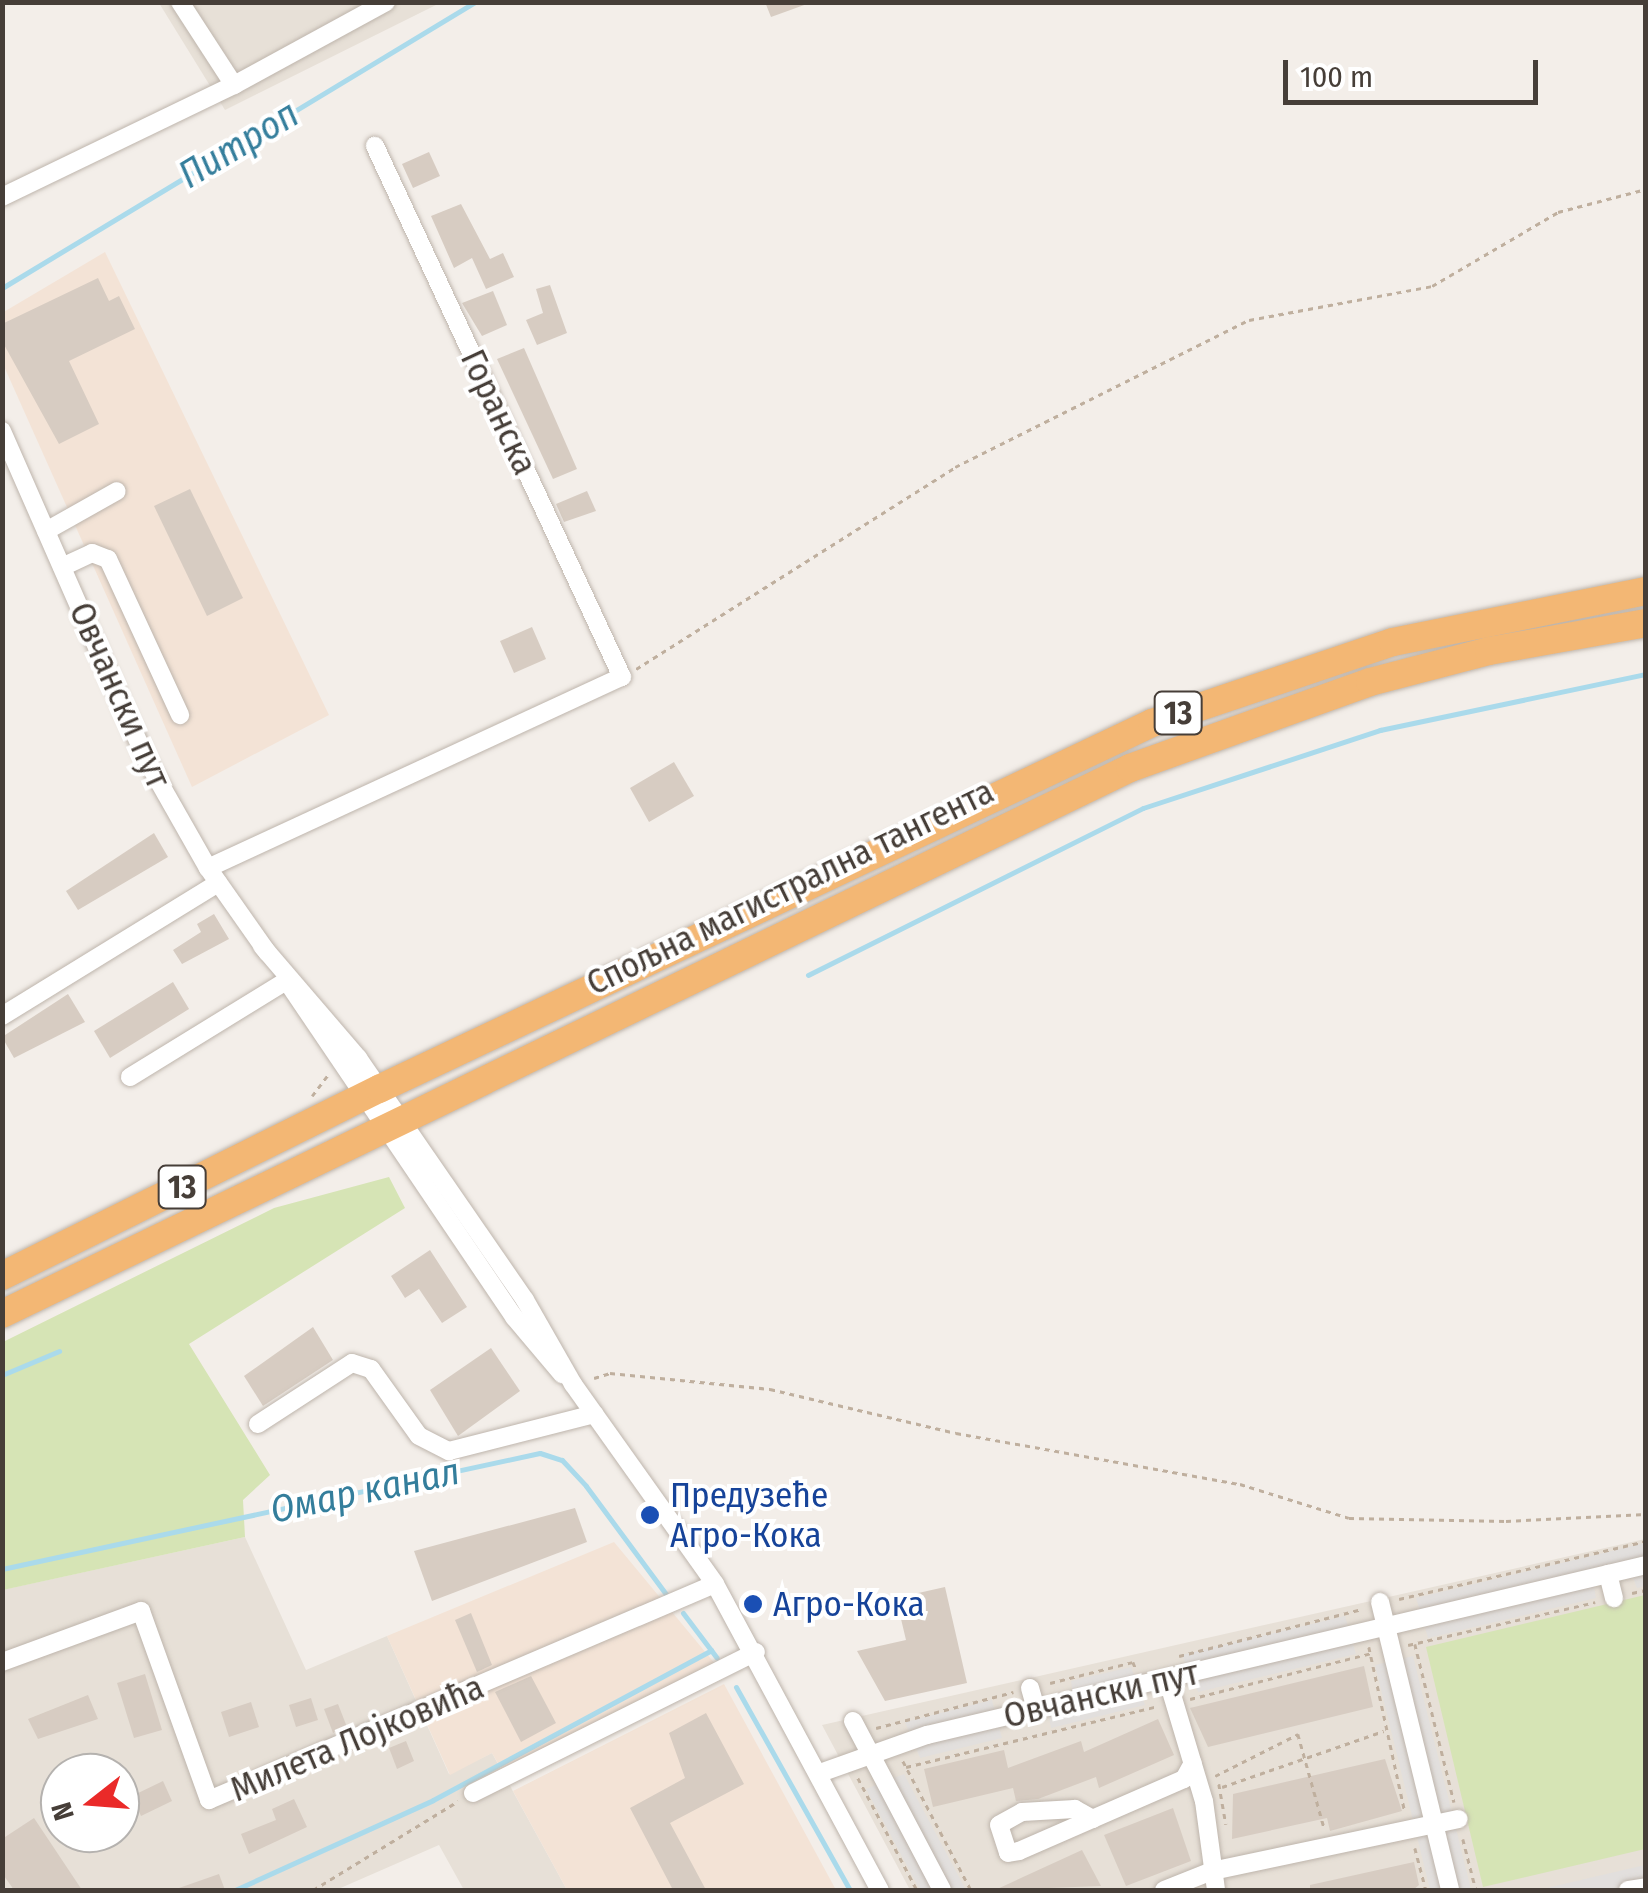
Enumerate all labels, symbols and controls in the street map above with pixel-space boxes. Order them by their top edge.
scale bar [1288,40,1543,102]
text: 100 m [1300,59,1373,95]
water label: Питроп [171,92,307,198]
street label: Горанска [452,343,546,481]
street label: Овчански пут [60,596,180,794]
road number: 13 [1153,686,1203,740]
street label: Спољна магистрална тангента [580,770,1000,1004]
road number: 13 [157,1160,207,1214]
water label: Омар канал [266,1449,464,1533]
place label: Предузеће Агро-Кока [670,1474,828,1556]
marker: Предузеће Агро-Кока [639,1504,661,1526]
place label: Агро-Кока [773,1583,925,1625]
marker: Агро-Кока [742,1593,764,1615]
street label: Овчански пут [999,1651,1203,1737]
street label: Милета Лојковића [224,1666,490,1810]
north arrow [40,1753,140,1853]
text: N [45,1798,81,1824]

